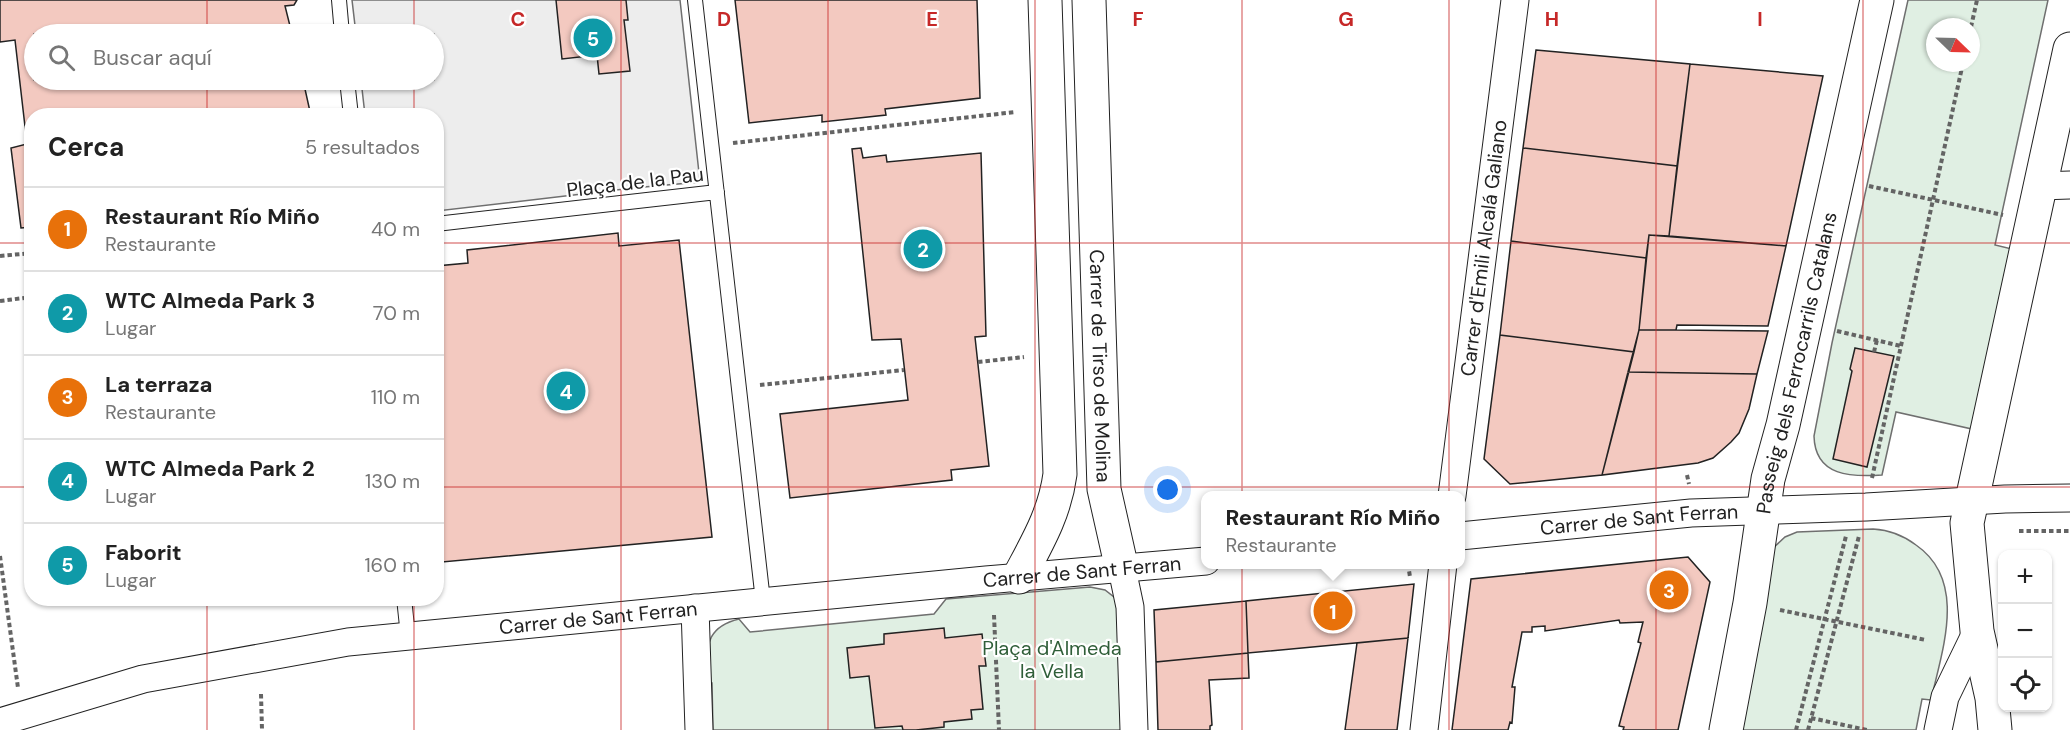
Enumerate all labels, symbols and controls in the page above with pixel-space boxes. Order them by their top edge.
text: C [511,6,525,32]
text: D [717,6,731,32]
text: E [926,6,938,32]
text: F [1132,6,1144,32]
text: G [1338,6,1354,32]
text: H [1545,6,1559,32]
text: I [1757,6,1763,32]
pin: 5 [574,15,612,60]
north arrow [1926,18,1980,72]
search box [24,24,444,90]
icon: search [45,41,78,74]
text: Buscar aquí [93,43,212,72]
street label: Carrer d'Emili Alcalá Galiano [1454,118,1513,378]
text: Cerca [48,130,124,164]
text: 5 resultados [305,134,420,160]
street label: Plaça de la Pau [565,161,705,203]
text: Restaurant Río Miño [105,202,320,231]
street label: Passeig dels Ferrocarrils Catalans [1750,209,1843,516]
text: 1 [64,216,71,242]
text: 40 m [371,216,420,242]
pin: 2 [904,226,942,272]
text: Restaurante [105,231,216,257]
street label: Carrer de Tirso de Molina [1084,249,1117,483]
text: WTC Almeda Park 3 [105,286,315,315]
text: 2 [62,300,73,326]
text: 70 m [373,300,420,326]
text: Lugar [105,315,156,341]
pin: 4 [546,368,586,414]
text: La terraza [105,370,212,399]
text: 3 [61,384,74,410]
text: 110 m [371,384,420,410]
text: Restaurante [105,399,216,425]
text: WTC Almeda Park 2 [105,454,315,483]
text: 4 [61,468,74,494]
text: 130 m [365,468,420,494]
your location [1153,475,1182,504]
text: Lugar [105,483,156,509]
popup [1201,491,1465,569]
street label: Carrer de Sant Ferran [1539,498,1739,541]
text: Restaurant Río Miño [1226,503,1440,532]
text: Restaurante [1226,532,1337,558]
text: Faborit [105,538,182,567]
street label: Carrer de Sant Ferran [982,550,1182,593]
map controls [1998,550,2052,712]
button: + [1998,550,2052,604]
text: 5 [61,552,74,578]
text: 160 m [364,552,420,578]
text: Lugar [105,567,156,593]
pin: 3 [1650,568,1688,612]
pin: 1 [1314,588,1352,634]
street label: Carrer de Sant Ferran [498,595,698,640]
button: − [1998,604,2052,658]
park label: Plaça d'Almeda la Vella [982,635,1122,684]
button: locate [1998,658,2052,712]

